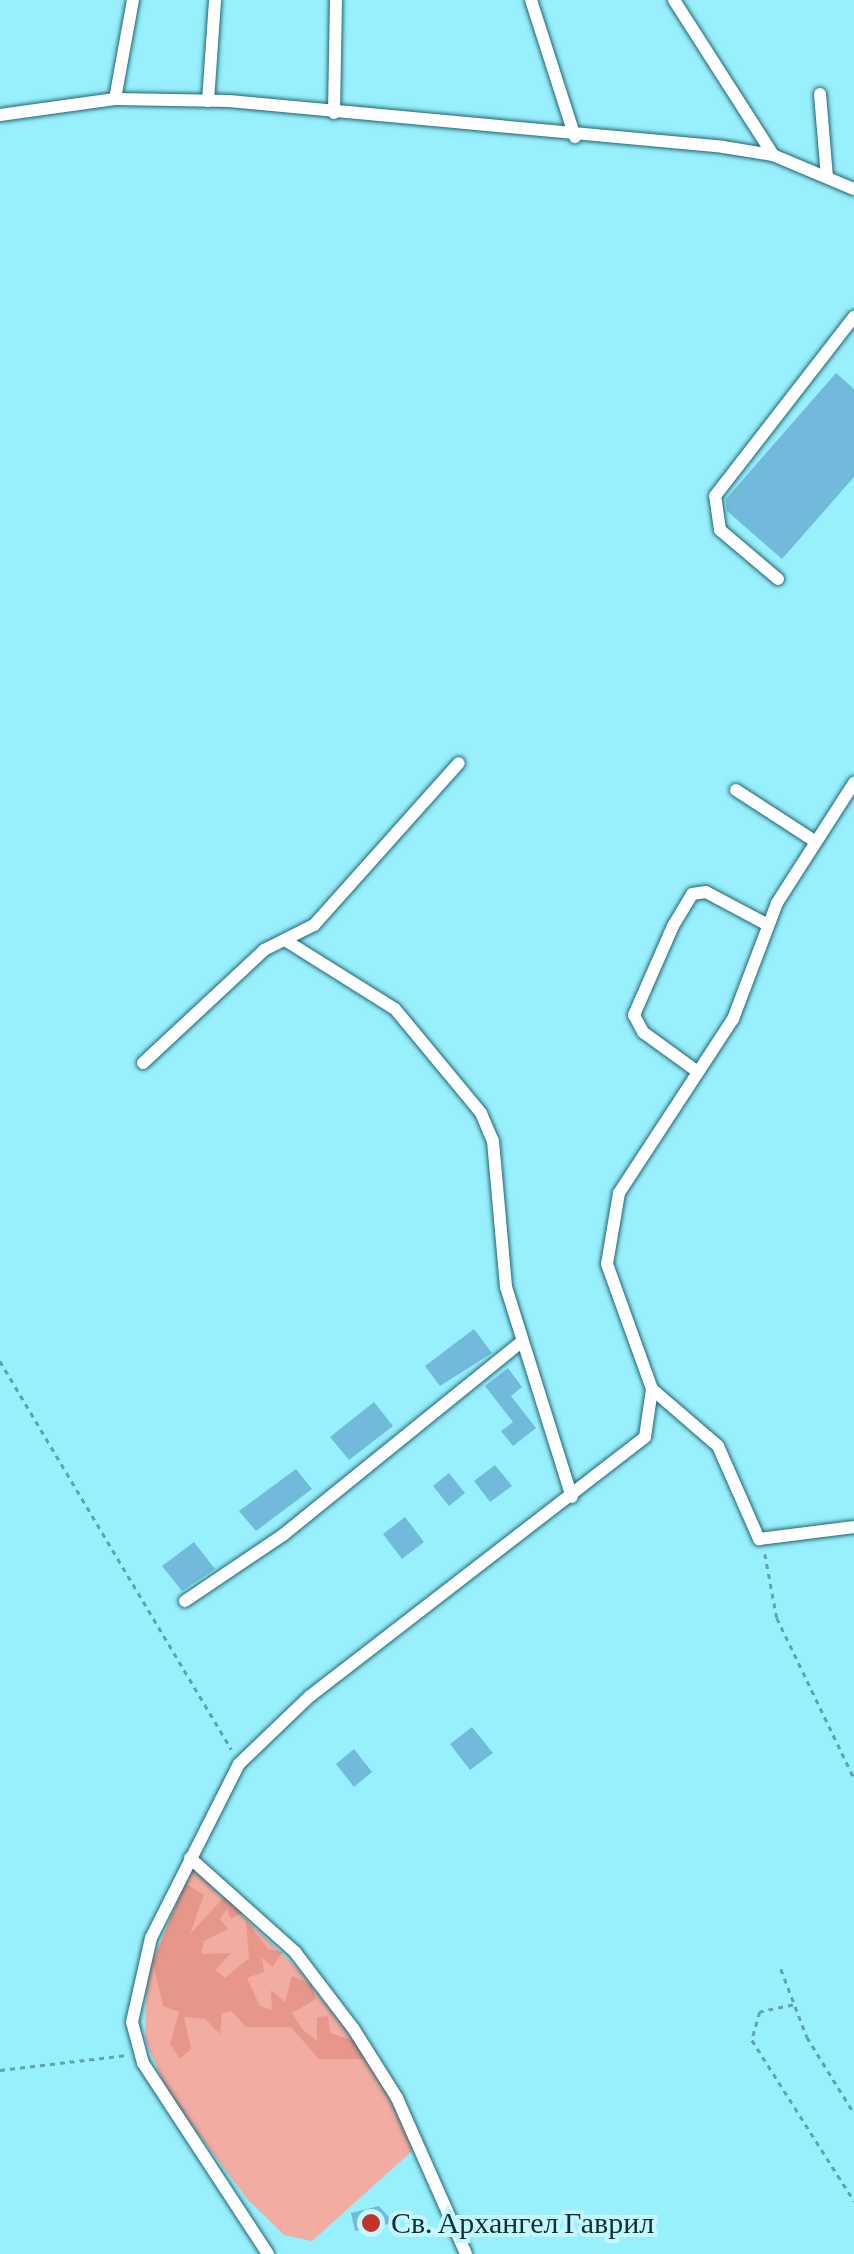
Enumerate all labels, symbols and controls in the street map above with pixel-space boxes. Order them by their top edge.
place label: Св. Архангел Гаврил [391,2205,654,2241]
marker: Св. Архангел Гаврил [360,2212,382,2234]

